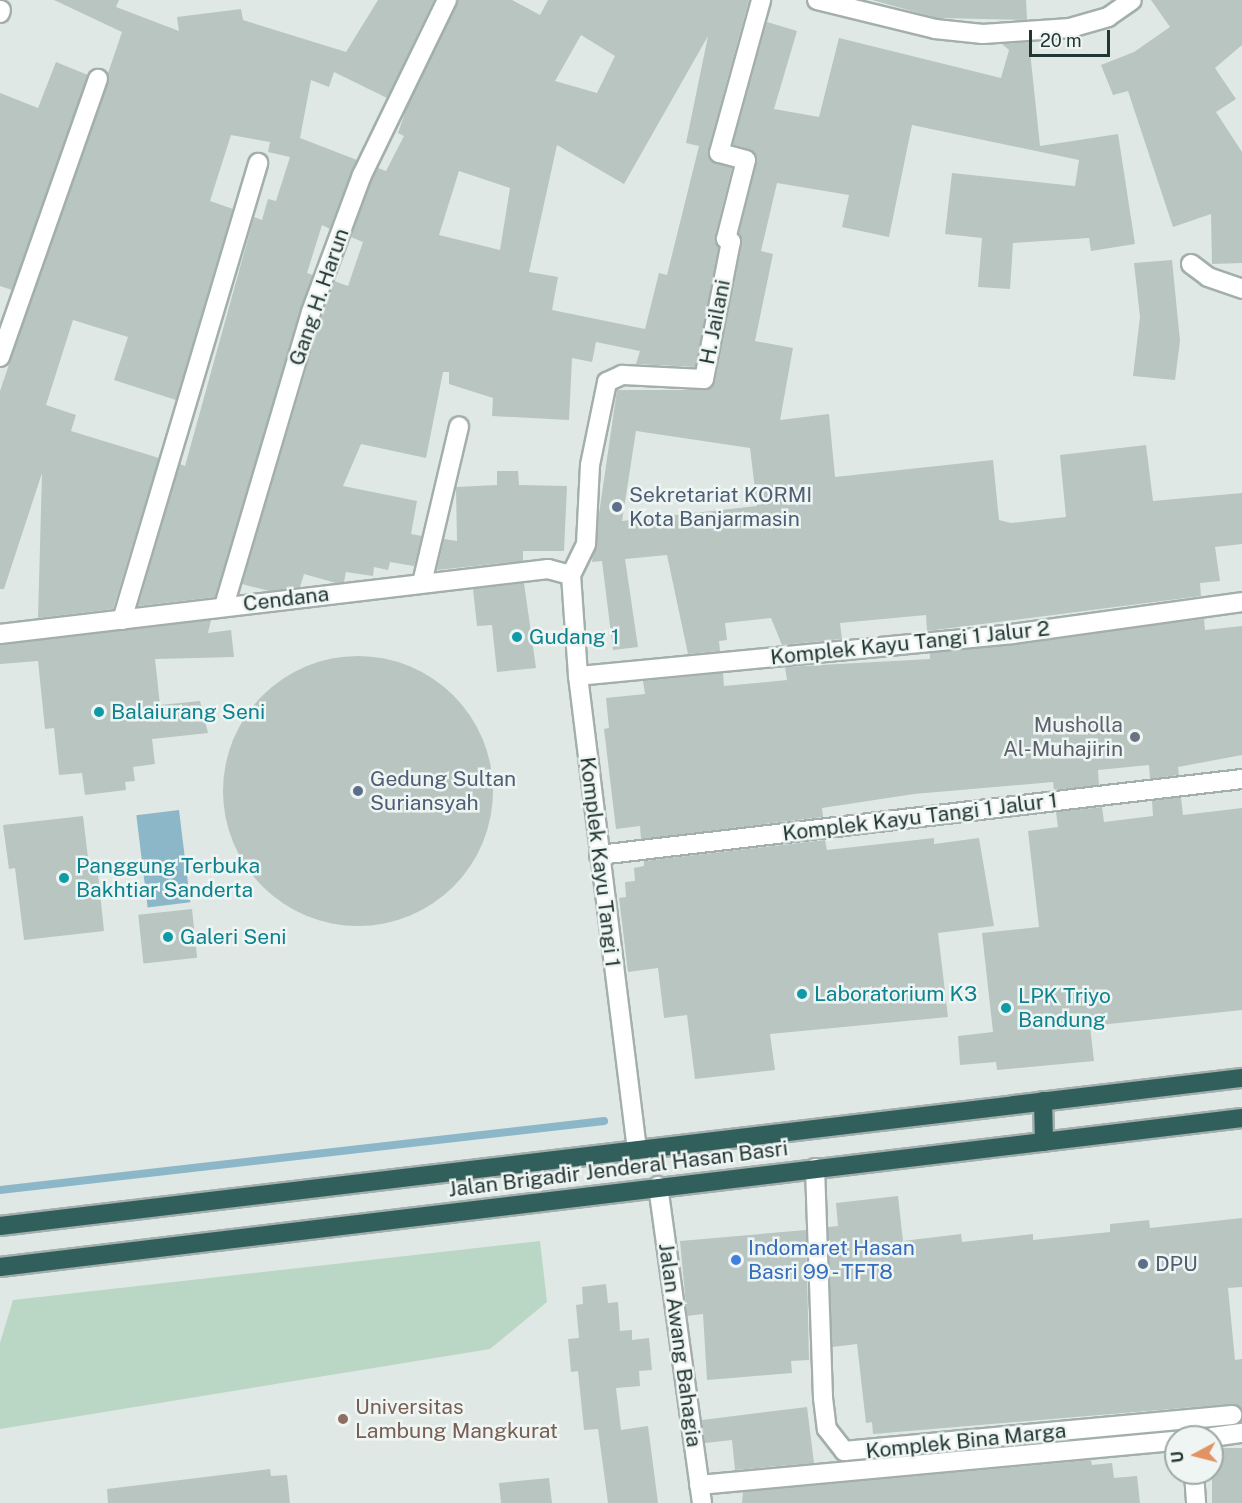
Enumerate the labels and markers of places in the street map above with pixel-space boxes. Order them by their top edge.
place label: Sekretariat KORMI Kota Banjarmasin [629,482,812,532]
marker: Sekretariat KORMI Kota Banjarmasin [610,500,624,514]
place label: Gudang 1 [529,624,620,650]
marker: Gudang 1 [510,630,524,644]
place label: Balaiurang Seni [111,699,265,725]
marker: Balaiurang Seni [92,705,106,719]
place label: Musholla Al-Muhajirin [1003,712,1123,762]
marker: Musholla Al-Muhajirin [1128,730,1142,744]
place label: Gedung Sultan Suriansyah [370,766,516,816]
marker: Gedung Sultan Suriansyah [351,784,365,798]
place label: Panggung Terbuka Bakhtiar Sanderta [76,853,260,903]
marker: Panggung Terbuka Bakhtiar Sanderta [57,871,71,885]
place label: Galeri Seni [180,924,287,950]
marker: Galeri Seni [161,930,175,944]
place label: Laboratorium K3 [814,981,977,1007]
place label: LPK Triyo Bandung [1018,983,1111,1033]
marker: Laboratorium K3 [795,987,809,1001]
marker: LPK Triyo Bandung [999,1001,1013,1015]
place label: Indomaret Hasan Basri 99 - TFT8 [748,1235,915,1285]
place label: DPU [1155,1251,1198,1277]
marker: Indomaret Hasan Basri 99 - TFT8 [729,1253,743,1267]
marker: DPU [1136,1257,1150,1271]
place label: Universitas Lambung Mangkurat [355,1394,558,1444]
marker: Universitas Lambung Mangkurat [336,1412,350,1426]

